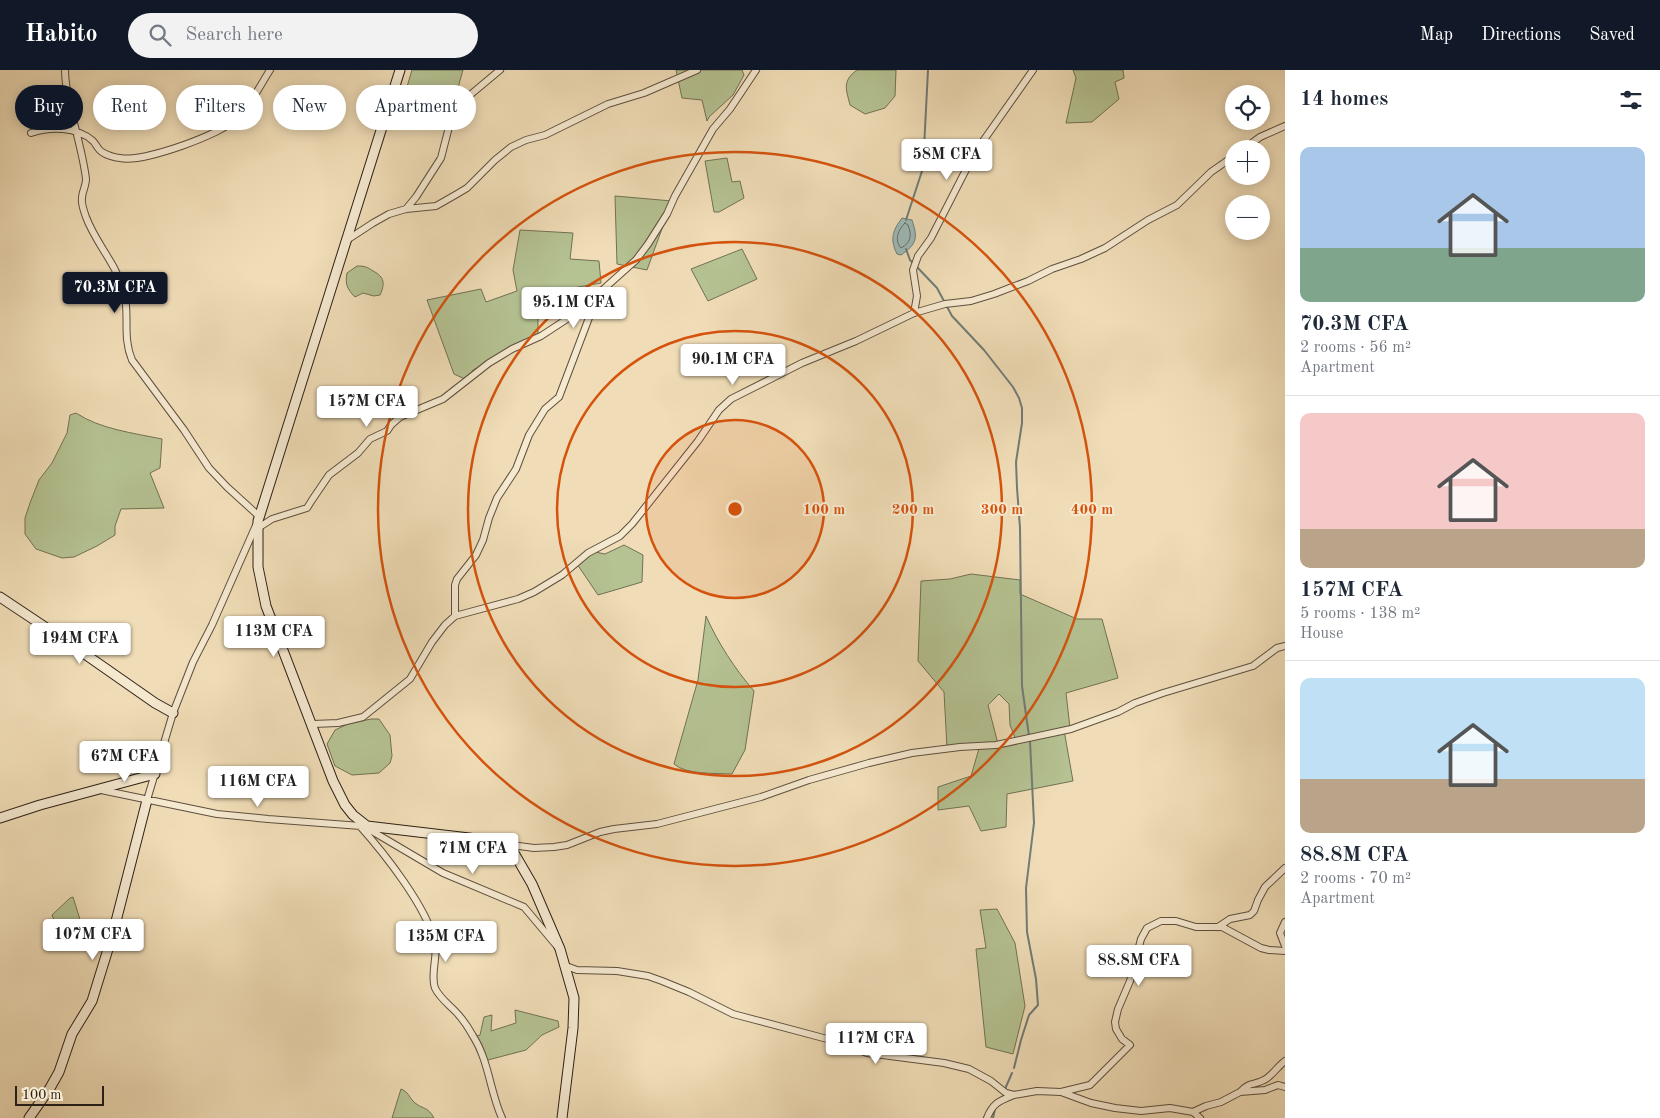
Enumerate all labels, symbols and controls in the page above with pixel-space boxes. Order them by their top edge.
search box [128,13,478,58]
icon: search [146,21,174,49]
text: Habito [25,23,98,47]
text: Search here [186,26,283,45]
text: Map [1420,26,1453,44]
text: Directions [1481,26,1561,44]
text: Saved [1589,26,1635,44]
chip: Buy [15,85,83,130]
chip: Rent [93,85,166,130]
chip: Filters [176,85,263,130]
chip: New [273,85,346,130]
chip: Apartment [356,85,476,130]
map controls [1225,85,1270,240]
button: locate [1225,85,1270,130]
icon: filters [1617,86,1645,114]
text: 14 homes [1300,89,1388,110]
pin: 58M CFA [901,138,993,181]
button: + [1225,140,1270,185]
text: 58M CFA [912,147,982,163]
icon: home [1428,180,1518,270]
button: − [1225,195,1270,240]
pin: 70.3M CFA [58,272,172,314]
text: 70.3M CFA [74,280,156,296]
pin: 95.1M CFA [517,286,631,329]
text: 95.1M CFA [533,295,615,311]
text: 70.3M CFA [1300,314,1409,335]
text: 2 rooms · 56 m² [1300,340,1411,356]
pin: 90.1M CFA [676,344,790,386]
text: 90.1M CFA [692,352,774,368]
text: Apartment [1300,360,1375,376]
pin: 157M CFA [315,386,419,428]
text: 157M CFA [328,394,406,410]
icon: home [1428,445,1518,535]
centre of rings [726,500,744,518]
text: 100 m [803,503,845,518]
text: 200 m [892,503,934,518]
text: 300 m [981,503,1023,518]
text: 400 m [1071,503,1113,518]
text: 157M CFA [1300,580,1403,601]
text: 5 rooms · 138 m² [1300,606,1420,622]
pin: 113M CFA [222,616,326,658]
pin: 194M CFA [28,622,132,665]
text: 113M CFA [235,624,313,640]
text: House [1300,626,1343,642]
text: 194M CFA [41,631,119,647]
icon: home [1428,710,1518,800]
pin: 67M CFA [79,740,171,783]
text: 67M CFA [90,749,160,765]
pin: 116M CFA [206,766,310,808]
text: 116M CFA [219,774,297,790]
pin: 71M CFA [427,832,519,875]
text: 71M CFA [438,841,508,857]
text: 88.8M CFA [1300,845,1409,866]
text: 2 rooms · 70 m² [1300,871,1411,887]
text: Apartment [1300,891,1375,907]
pin: 107M CFA [41,918,145,961]
pin: 135M CFA [394,920,498,963]
text: 107M CFA [54,927,132,943]
text: 135M CFA [407,929,485,945]
pin: 88.8M CFA [1082,944,1196,987]
text: 88.8M CFA [1098,953,1180,969]
pin: 117M CFA [824,1022,928,1065]
text: 117M CFA [837,1031,915,1047]
scale bar [15,1083,104,1106]
text: 100 m [22,1088,61,1102]

